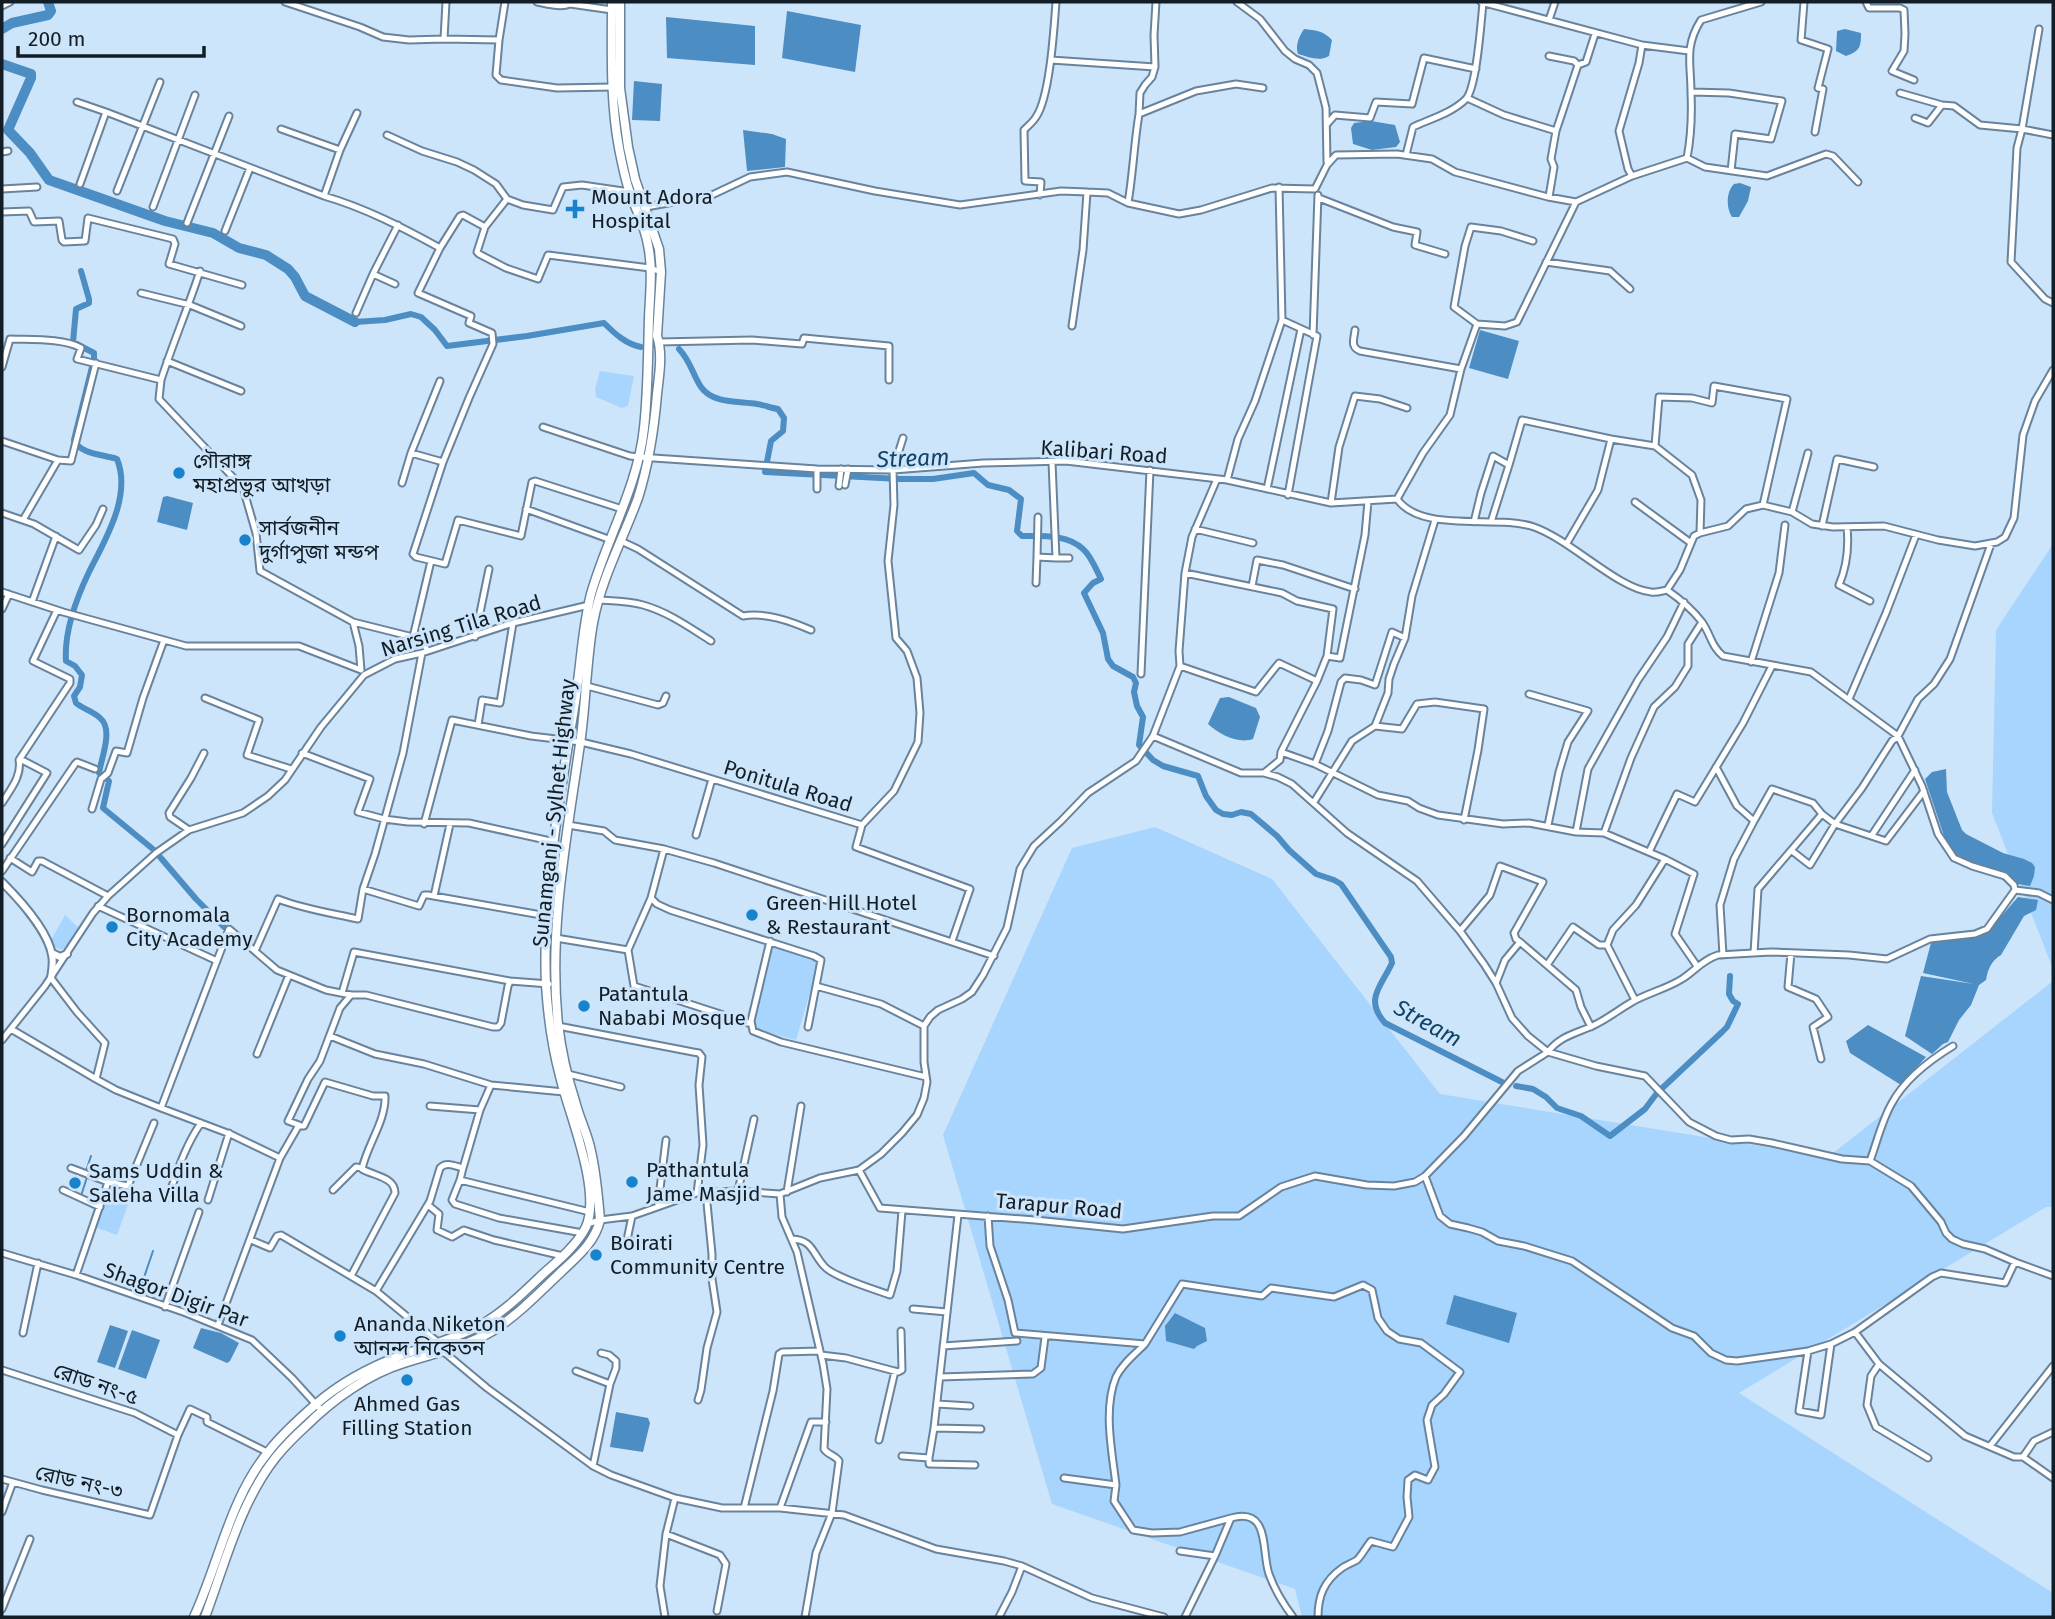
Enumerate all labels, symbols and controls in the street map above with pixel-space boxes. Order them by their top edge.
scale bar [18,14,203,58]
text: 200 m [28,26,85,52]
place label: Mount Adora Hospital [591,184,713,234]
marker: Mount Adora Hospital [565,199,585,219]
street label: Kalibari Road [1040,435,1168,469]
water label: Stream [875,443,950,473]
place label: গৌরাঙ্গ মহাপ্রভুর আখড়া [192,448,331,498]
marker: গৌরাঙ্গ মহাপ্রভুর আখড়া [171,465,187,481]
place label: সার্বজনীন দুর্গাপুজা মন্ডপ [258,515,380,565]
marker: সার্বজনীন দুর্গাপুজা মন্ডপ [237,532,253,548]
street label: Narsing Tila Road [378,589,544,663]
street label: Sunamganj - Sylhet Highway [527,677,581,948]
street label: Ponitula Road [720,754,856,818]
place label: Green Hill Hotel & Restaurant [766,890,917,940]
place label: Bornomala City Academy [126,902,253,952]
marker: Green Hill Hotel & Restaurant [744,907,760,923]
marker: Bornomala City Academy [104,919,120,935]
place label: Patantula Nababi Mosque [598,981,746,1031]
water label: Stream [1388,993,1467,1053]
marker: Patantula Nababi Mosque [576,998,592,1014]
place label: Pathantula Jame Masjid [646,1157,761,1207]
place label: Sams Uddin & Saleha Villa [89,1158,223,1208]
marker: Pathantula Jame Masjid [624,1174,640,1190]
marker: Sams Uddin & Saleha Villa [67,1175,83,1191]
street label: Tarapur Road [995,1188,1123,1224]
place label: Boirati Community Centre [610,1230,785,1280]
marker: Boirati Community Centre [588,1247,604,1263]
street label: Shagor Digir Par [100,1257,252,1333]
place label: Ananda Niketon আনন্দ নিকেতন [353,1311,506,1361]
marker: Ananda Niketon আনন্দ নিকেতন [332,1328,348,1344]
street label: রোড নং-৫ [50,1357,142,1411]
marker: Ahmed Gas Filling Station [399,1372,415,1388]
place label: Ahmed Gas Filling Station [342,1391,472,1441]
street label: রোড নং-৩ [33,1459,125,1505]

